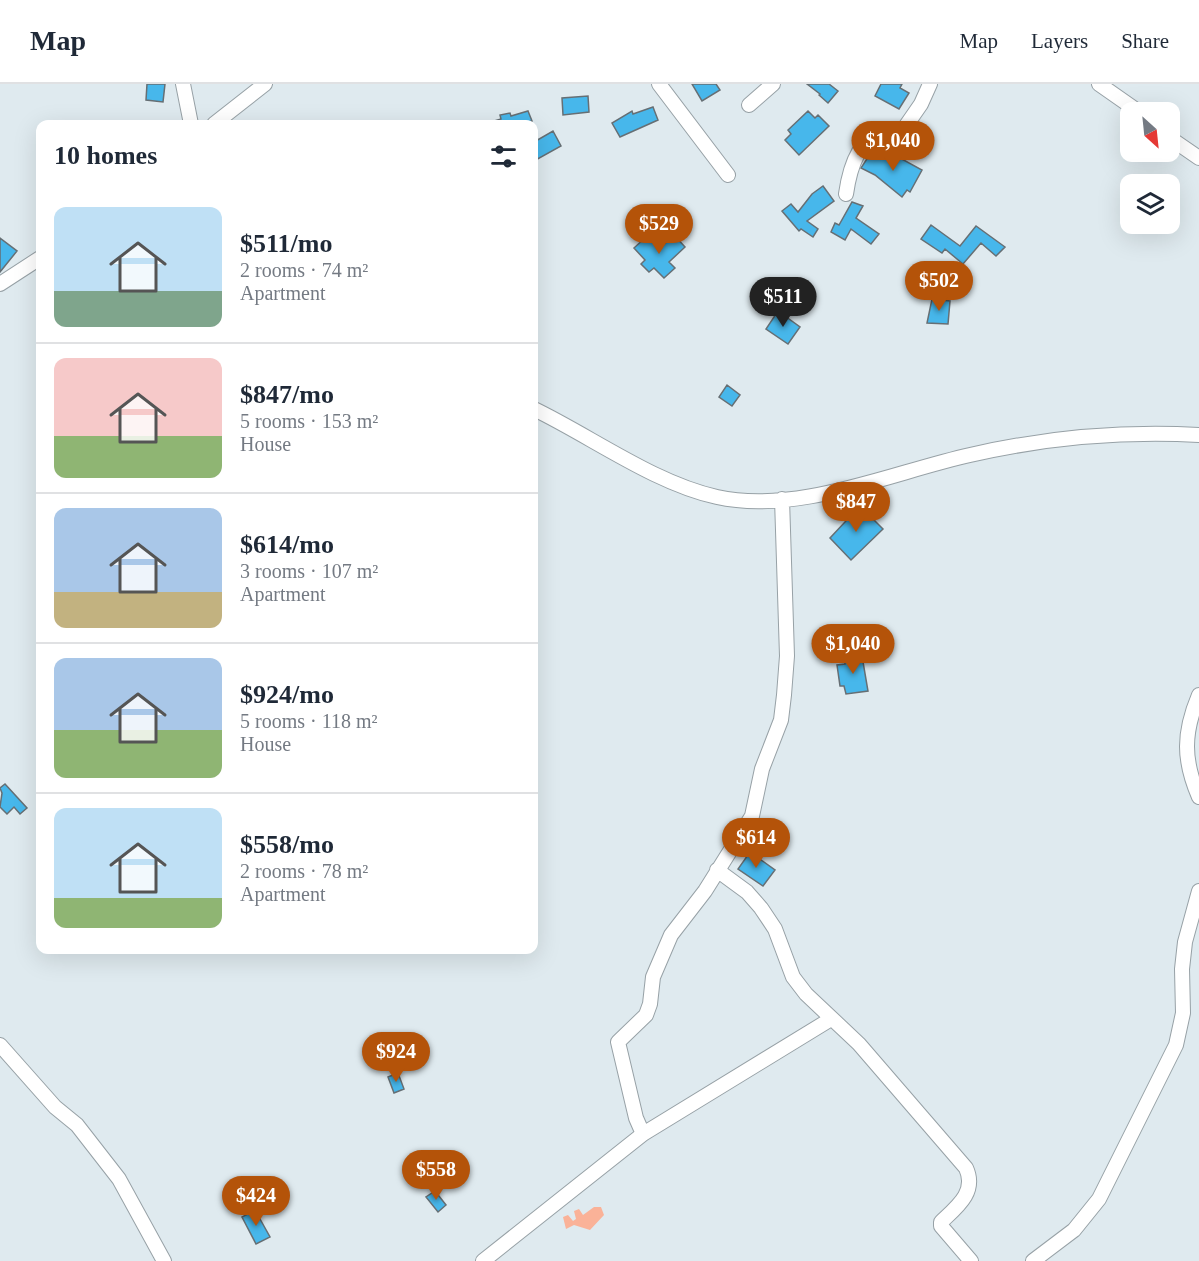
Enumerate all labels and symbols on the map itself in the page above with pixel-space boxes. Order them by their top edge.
north arrow [1120,102,1180,162]
pin: $1,040 [844,121,942,172]
pin: $529 [623,204,695,255]
pin: $502 [903,261,975,312]
pin: $511 [747,277,819,328]
pin: $847 [820,482,892,533]
pin: $1,040 [804,624,902,675]
pin: $614 [720,818,792,869]
pin: $924 [360,1032,432,1083]
pin: $558 [400,1150,472,1201]
pin: $424 [220,1176,292,1227]

